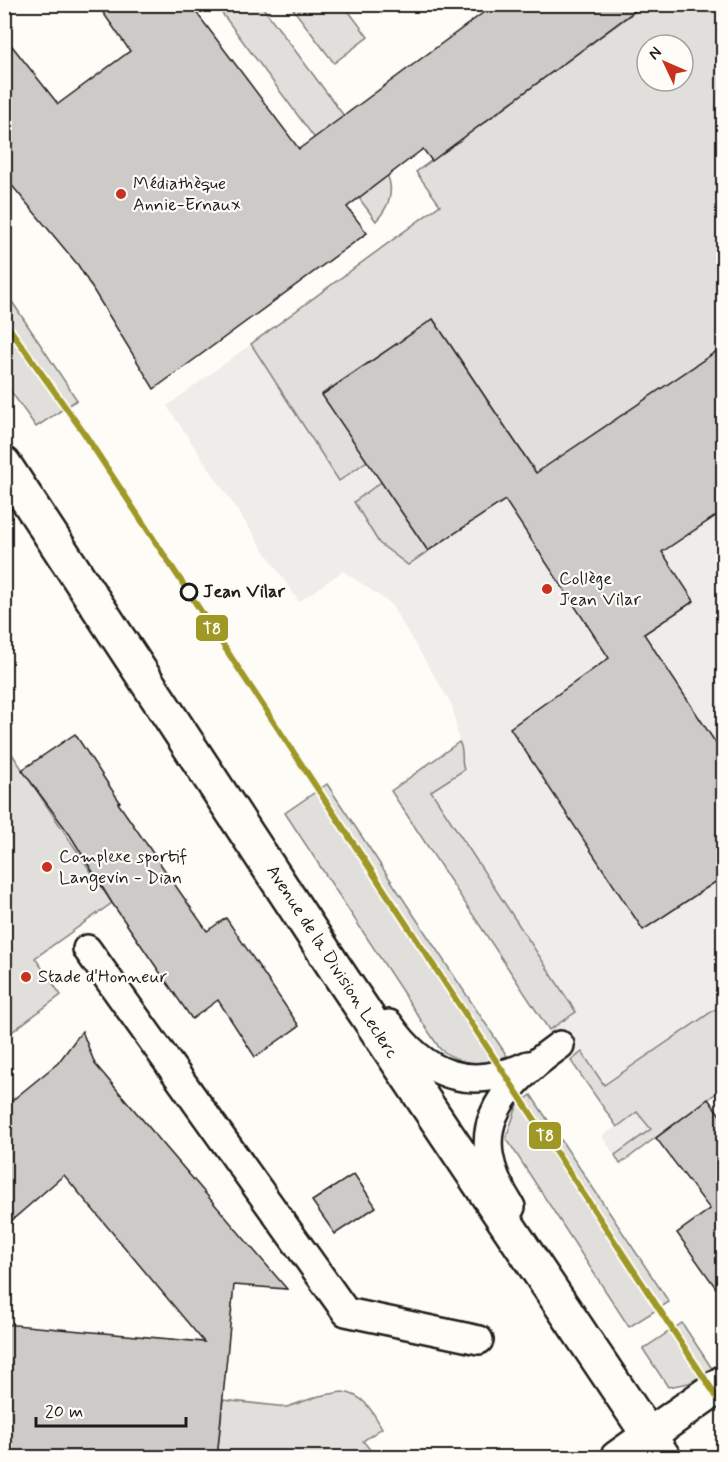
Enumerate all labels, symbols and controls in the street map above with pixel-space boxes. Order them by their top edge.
north arrow [635,33,695,93]
text: N [644,42,667,65]
place label: Médiathèque Annie-Ernaux [133,172,241,217]
marker: Médiathèque Annie-Ernaux [114,187,128,201]
place label: Collège Jean Vilar [559,567,642,612]
place label: Jean Vilar [203,580,286,604]
marker: Collège Jean Vilar [540,582,554,596]
marker: Jean Vilar [180,583,198,601]
line badge: T8 [195,614,229,642]
text: T8 [203,619,221,640]
place label: Complexe sportif Langevin - Dian [59,845,187,891]
marker: Complexe sportif Langevin - Dian [40,860,54,874]
street label: Avenue de la Division Leclerc [260,860,404,1064]
place label: Stade d'Honneur [38,965,168,989]
marker: Stade d'Honneur [19,970,33,984]
line badge: T8 [528,1121,562,1150]
text: T8 [536,1126,554,1147]
scale bar [36,1390,186,1428]
text: 20 m [45,1400,83,1424]

